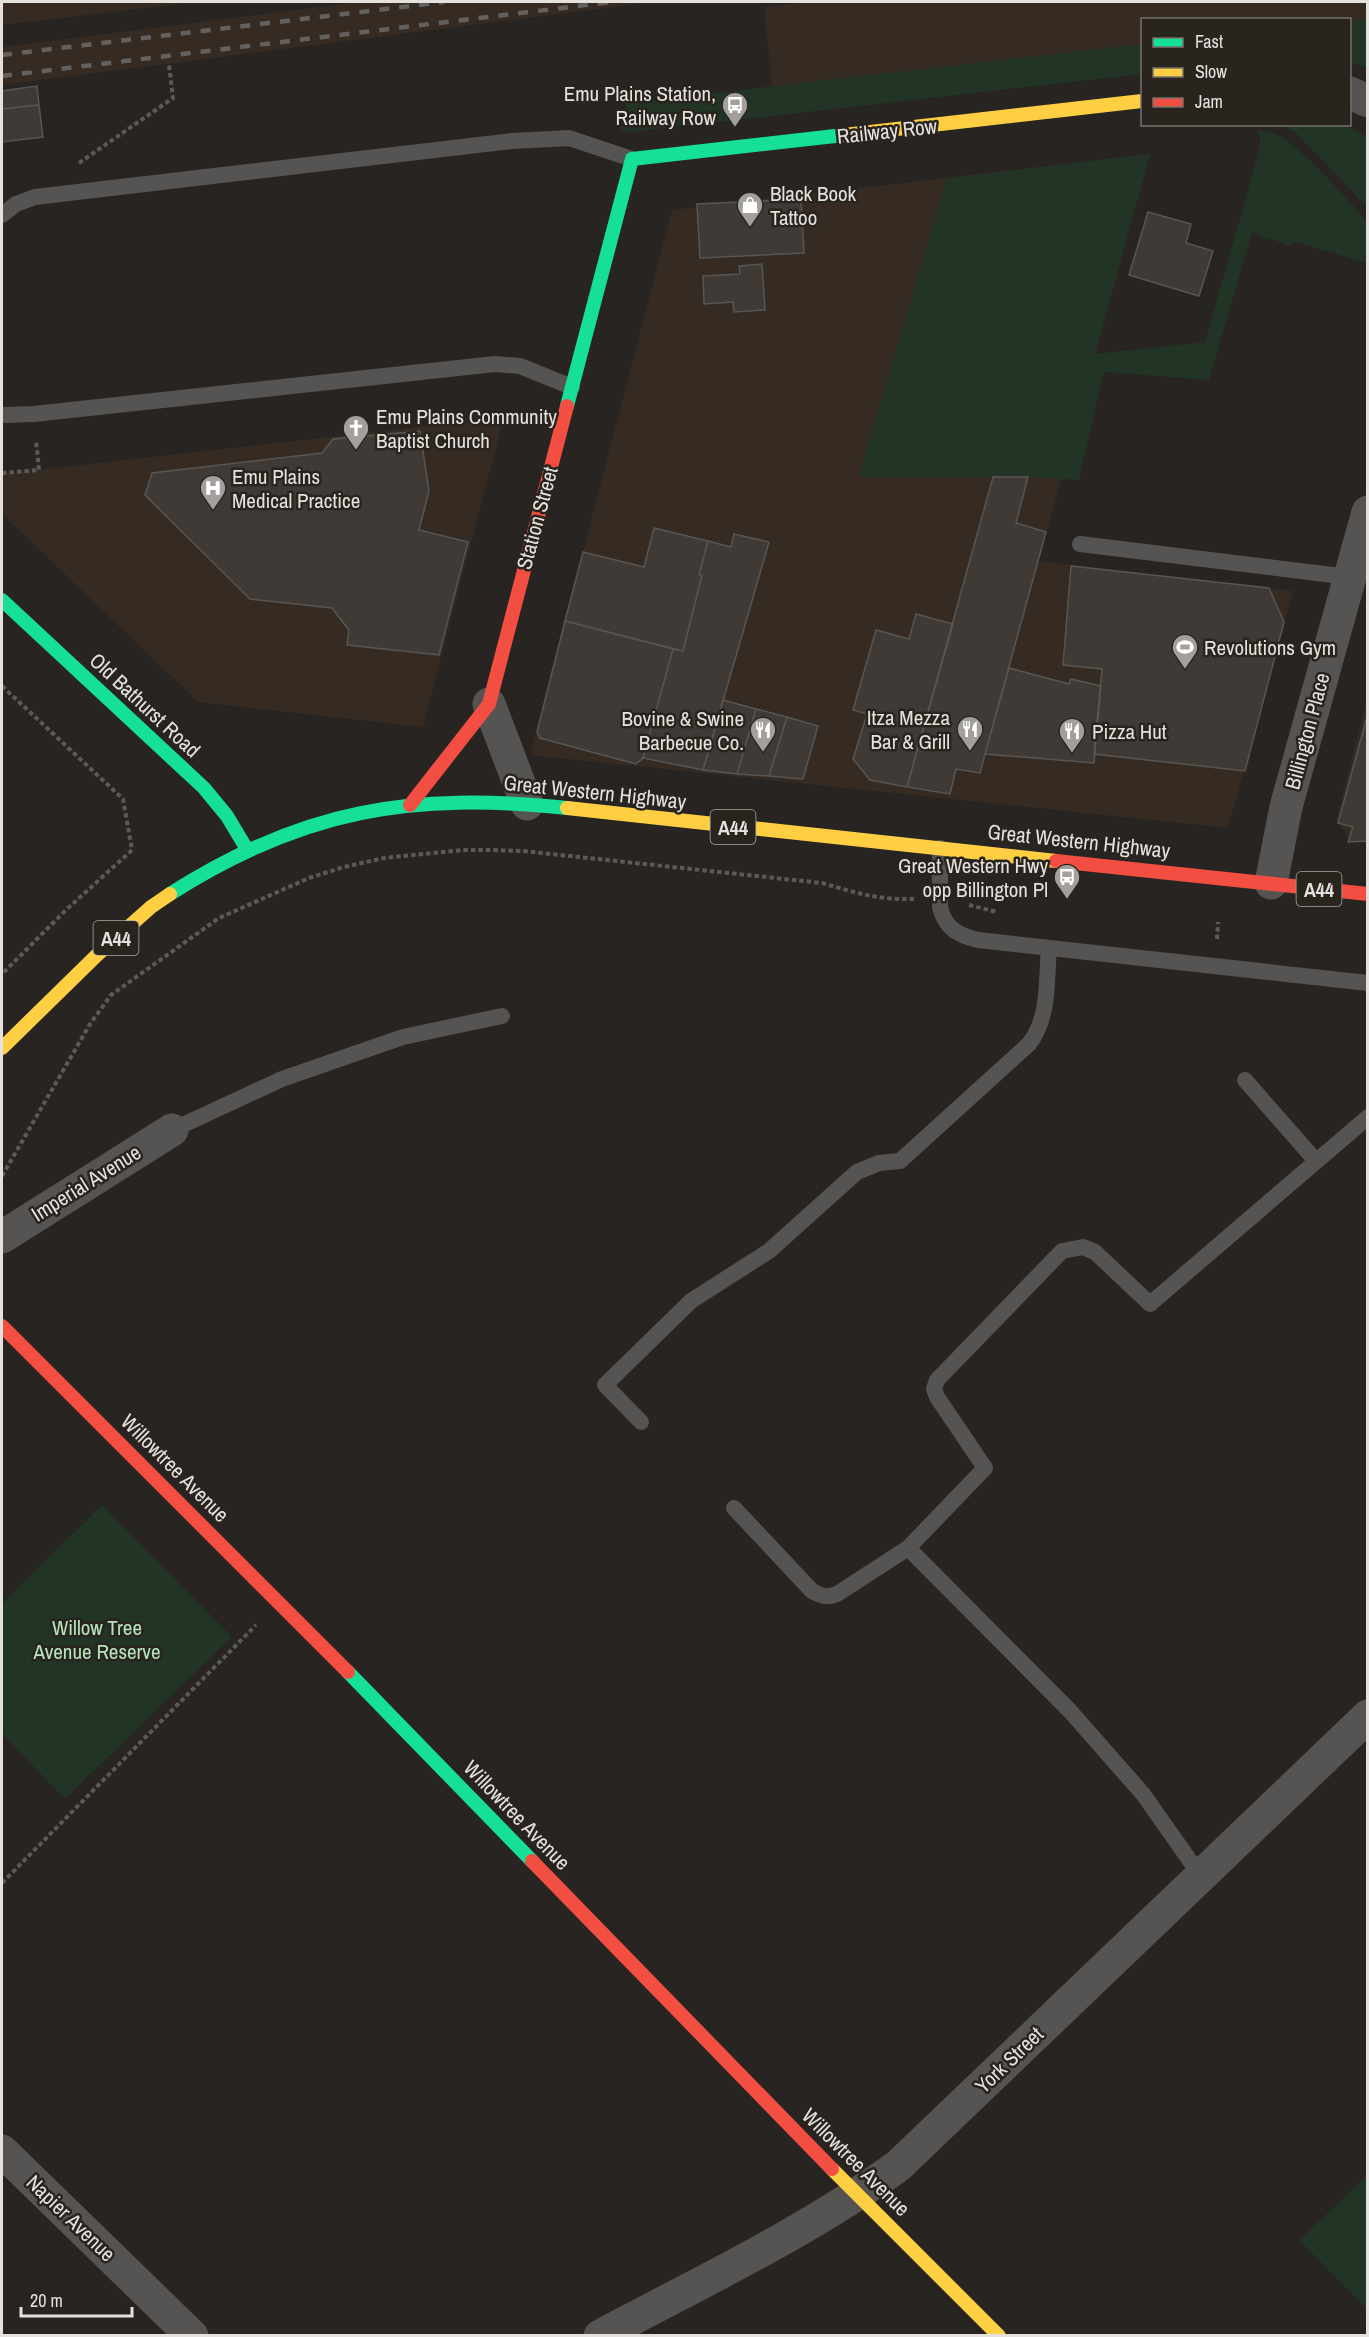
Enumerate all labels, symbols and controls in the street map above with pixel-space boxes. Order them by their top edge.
legend [1141,18,1351,126]
text: Fast [1195,29,1223,54]
text: Slow [1195,59,1227,84]
place label: Emu Plains Station, Railway Row [564,79,717,132]
text: Jam [1195,89,1223,114]
bus stop icon: Emu Plains Station, Railway Row [720,90,750,128]
street label: Railway Row [836,111,939,151]
place label: Black Book Tattoo [770,179,857,232]
shop icon: Black Book Tattoo [735,190,765,228]
place label: Emu Plains Community Baptist Church [376,402,557,455]
church icon: Emu Plains Community Baptist Church [341,413,371,451]
place label: Emu Plains Medical Practice [232,462,360,515]
street label: Station Street [509,463,565,573]
hospital icon: Emu Plains Medical Practice [198,473,228,511]
sports icon: Revolutions Gym [1170,632,1200,670]
place label: Revolutions Gym [1204,633,1336,662]
street label: Old Bathurst Road [83,646,207,764]
street label: Billington Place [1278,669,1336,793]
place label: Itza Mezza Bar & Grill [867,703,950,756]
place label: Bovine & Swine Barbecue Co. [621,704,744,757]
restaurant icon: Itza Mezza Bar & Grill [955,714,985,752]
restaurant icon: Bovine & Swine Barbecue Co. [748,715,778,753]
restaurant icon: Pizza Hut [1057,716,1087,754]
place label: Pizza Hut [1092,717,1167,746]
street label: Great Western Highway [502,768,688,816]
road number: A44 [710,810,756,844]
street label: Great Western Highway [986,817,1172,865]
place label: Great Western Hwy opp Billington Pl [898,851,1048,904]
bus stop icon: Great Western Hwy opp Billington Pl [1052,862,1082,900]
road number: A44 [1296,872,1342,906]
road number: A44 [94,921,138,955]
street label: Imperial Avenue [26,1138,146,1228]
street label: Willowtree Avenue [114,1407,236,1529]
park label: Willow Tree Avenue Reserve [32,1613,161,1666]
street label: Willowtree Avenue [457,1754,577,1876]
street label: York Street [968,2020,1050,2100]
street label: Willowtree Avenue [795,2101,917,2223]
street label: Napier Avenue [20,2168,122,2268]
scale bar [21,2280,132,2318]
text: 20 m [30,2288,63,2313]

